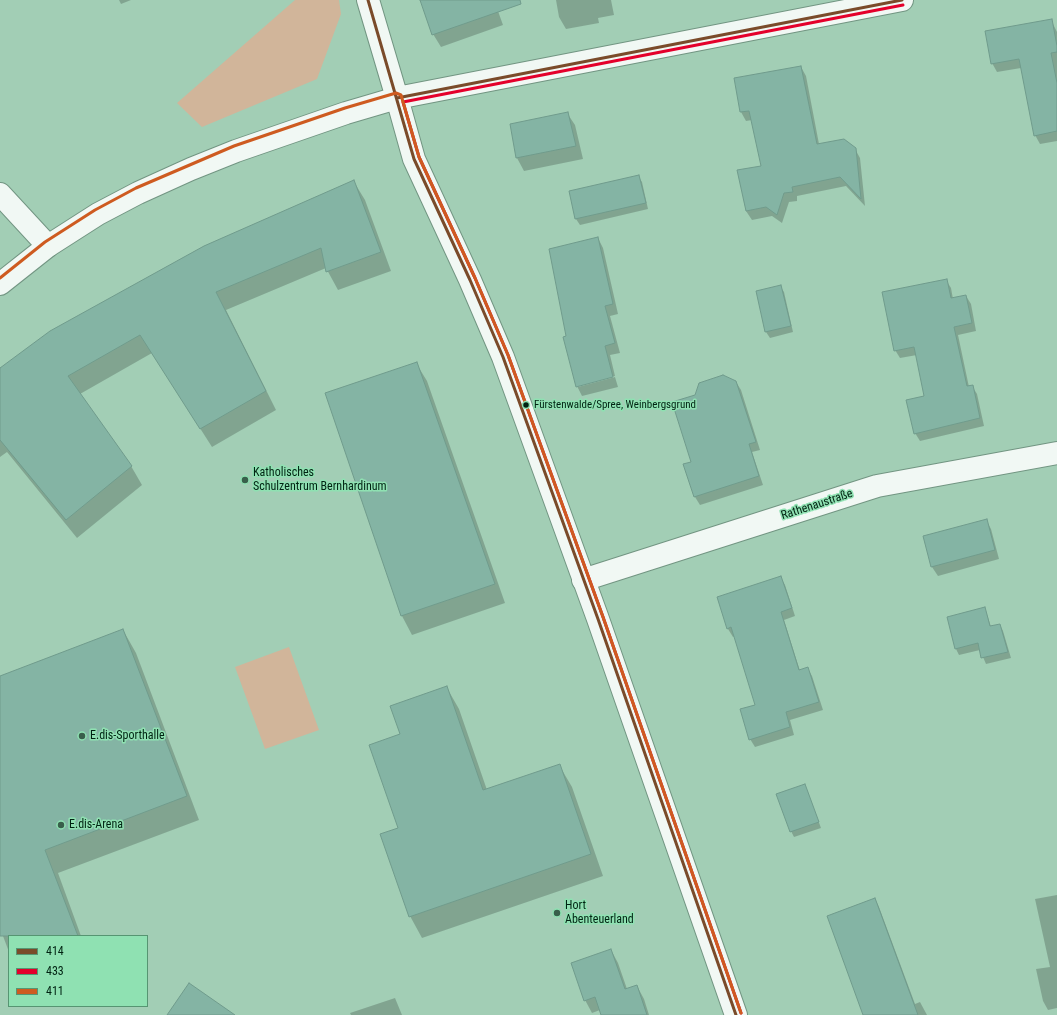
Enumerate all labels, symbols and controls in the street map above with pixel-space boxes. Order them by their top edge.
place label: Fürstenwalde/Spree, Weinbergsgrund [534,398,696,412]
marker: Fürstenwalde/Spree, Weinbergsgrund [521,400,531,410]
place label: Katholisches Schulzentrum Bernhardinum [253,466,387,494]
marker: Katholisches Schulzentrum Bernhardinum [240,475,250,485]
street label: Rathenaustraße [779,487,855,523]
place label: E.dis-Sporthalle [90,729,165,743]
marker: E.dis-Sporthalle [77,731,87,741]
place label: E.dis-Arena [69,818,123,832]
marker: E.dis-Arena [56,820,66,830]
place label: Hort Abenteuerland [565,899,634,927]
marker: Hort Abenteuerland [552,908,562,918]
legend [8,935,148,1007]
text: 414 [46,944,64,958]
text: 433 [46,964,64,978]
text: 411 [46,984,64,998]

